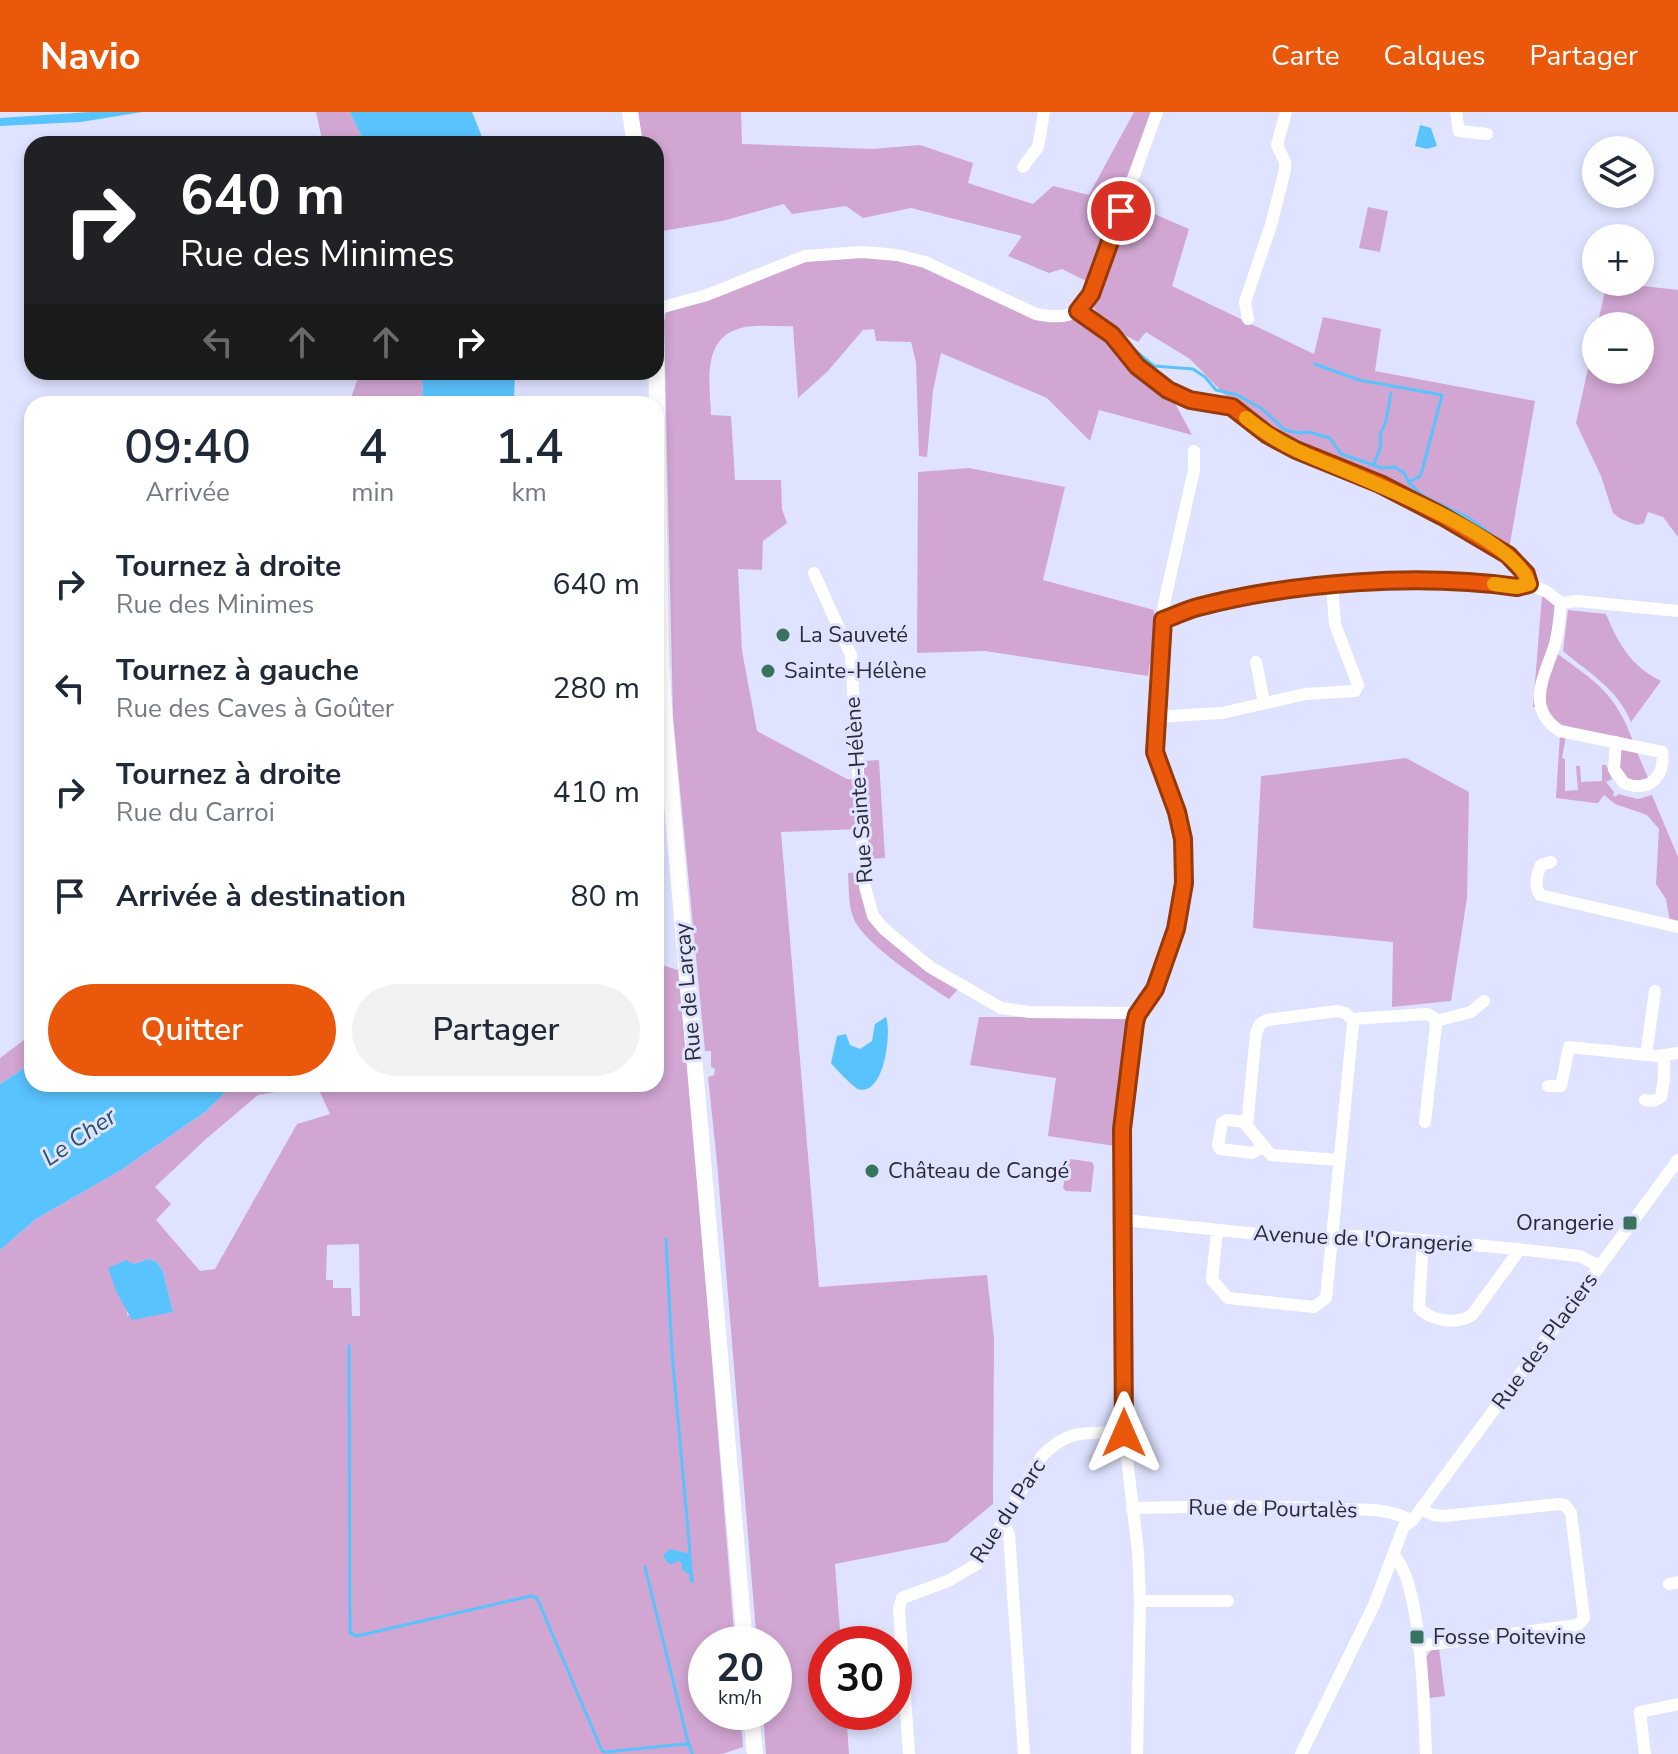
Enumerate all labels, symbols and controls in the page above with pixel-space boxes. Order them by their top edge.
text: Navio [40,31,141,82]
text: Carte [1271,37,1340,75]
text: Calques [1384,37,1485,75]
text: Partager [1529,37,1638,75]
map controls [1582,136,1654,384]
button: layers [1582,136,1654,208]
text: 640 m [180,157,345,234]
icon: right [48,168,152,272]
pin [1087,177,1155,245]
icon: arrive [1099,189,1143,233]
button: + [1582,224,1654,296]
text: Rue des Minimes [180,230,455,279]
button: − [1582,312,1654,384]
icon: left [196,320,240,364]
icon: ahead [280,320,324,364]
icon: ahead [364,320,408,364]
icon: right [448,320,492,364]
text: 09:40 [124,414,251,480]
text: 4 [358,414,387,480]
text: 1.4 [495,414,564,480]
text: Arrivée [145,475,230,510]
text: min [351,475,394,510]
text: km [512,475,547,510]
text: Tournez à droite [116,546,341,587]
icon: right [48,562,92,606]
text: 640 m [553,564,640,605]
text: Rue des Minimes [116,587,314,622]
place label: La Sauveté [799,620,908,650]
marker: La Sauveté [774,626,792,644]
text: Tournez à gauche [116,650,359,691]
place label: Sainte-Hélène [784,656,926,686]
marker: Sainte-Hélène [759,662,777,680]
icon: left [48,666,92,710]
text: 280 m [553,668,640,709]
text: Rue des Caves à Goûter [116,691,394,726]
street label: Rue Sainte-Hélène [838,696,880,884]
text: Tournez à droite [116,754,341,795]
icon: right [48,770,92,814]
text: 410 m [553,772,640,813]
text: Rue du Carroi [116,795,275,830]
icon: arrive [48,874,92,918]
text: Arrivée à destination [116,876,406,917]
text: 80 m [571,876,640,917]
street label: Rue de Larçay [667,921,709,1062]
button: Quitter [48,984,336,1076]
button: Partager [352,984,640,1076]
water label: Le Cher [36,1100,124,1173]
place label: Château de Cangé [888,1156,1069,1186]
marker: Château de Cangé [863,1162,881,1180]
place label: Orangerie [1516,1208,1614,1238]
marker: Orangerie [1621,1214,1639,1232]
street label: Avenue de l'Orangerie [1253,1218,1473,1260]
street label: Rue des Placiers [1485,1266,1605,1416]
position arrow [1082,1391,1166,1475]
street label: Rue du Parc [963,1453,1053,1569]
street label: Rue de Pourtalès [1188,1493,1358,1525]
place label: Fosse Poitevine [1433,1622,1586,1652]
speed limit sign: 30 [808,1626,912,1730]
marker: Fosse Poitevine [1408,1628,1426,1646]
text: 20 [716,1641,764,1695]
text: km/h [718,1684,762,1711]

